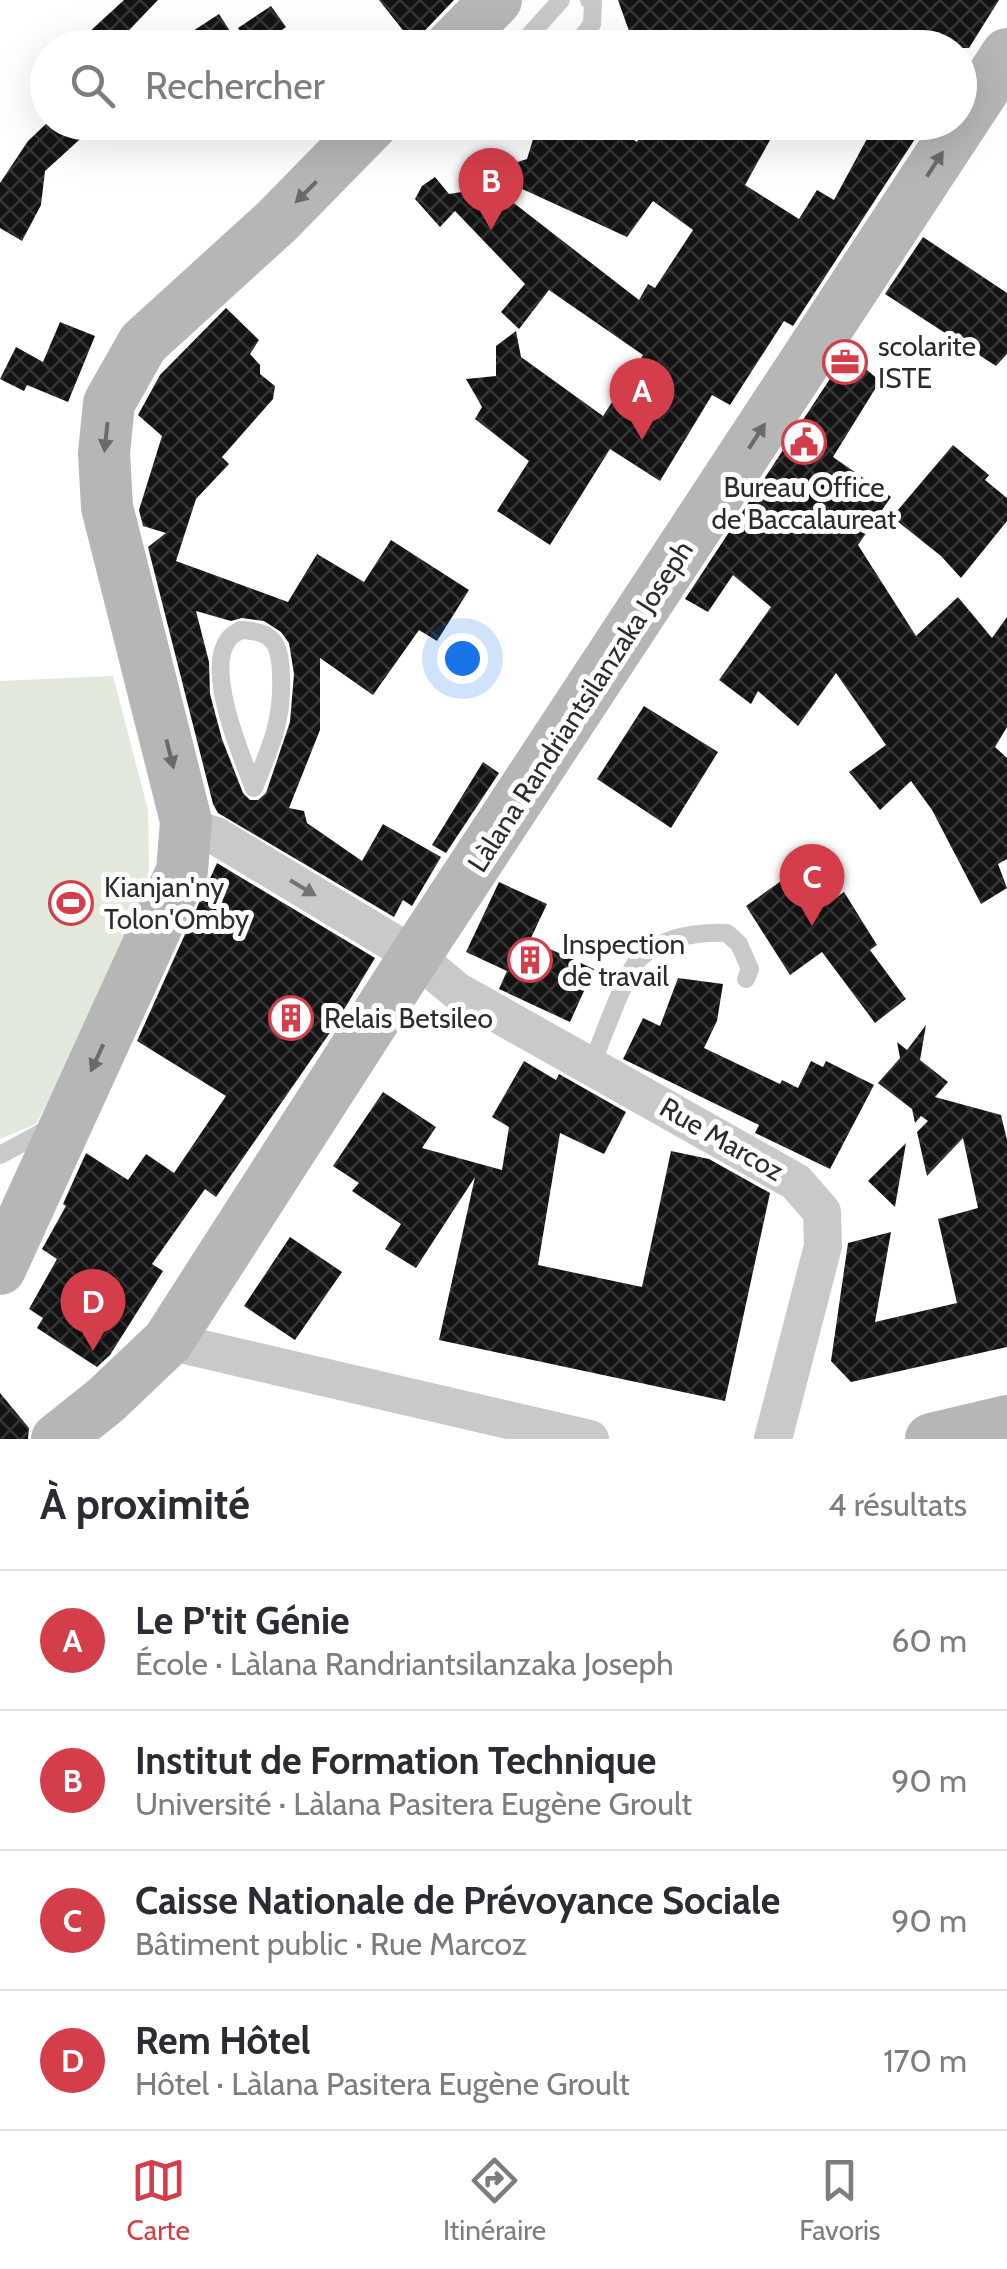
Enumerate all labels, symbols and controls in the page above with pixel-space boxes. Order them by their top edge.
search box [30,30,977,140]
icon: search [65,58,120,113]
text: Rechercher [145,62,325,109]
pin: B [458,148,524,230]
one-way arrow [926,150,944,178]
one-way arrow [295,179,318,203]
place label: scolarite ISTE [878,329,976,395]
office icon: scolarite ISTE [822,339,868,385]
pin: A [610,358,674,440]
public building icon: Bureau Office de Baccalaureat [781,419,827,465]
one-way arrow [97,421,113,453]
one-way arrow [747,422,765,449]
place label: Bureau Office de Baccalaureat [711,470,897,536]
street label: Làlana Randriantsilanzaka Joseph [460,534,700,878]
your location [437,633,488,684]
one-way arrow [163,739,178,770]
pin: C [780,844,844,926]
place label: Kianjan'ny Tolon'Omby [104,870,249,936]
one-way arrow [289,879,317,896]
sports icon: Kianjan'ny Tolon'Omby [48,880,94,926]
place label: Inspection de travail [562,927,685,993]
building icon: Inspection de travail [507,937,553,983]
building icon: Relais Betsileo [268,995,314,1041]
place label: Relais Betsileo [324,1001,493,1035]
one-way arrow [88,1044,105,1073]
street label: Rue Marcoz [654,1090,790,1188]
pin: D [61,1268,126,1351]
text: À proximité [40,1478,250,1530]
text: 4 résultats [828,1485,967,1524]
text: Le P'tit Génie [135,1597,350,1644]
text: A [62,1621,83,1660]
text: 60 m [891,1621,967,1660]
text: École · Làlana Randriantsilanzaka Joseph [135,1644,674,1683]
text: Institut de Formation Technique [135,1737,656,1784]
text: B [62,1761,83,1800]
text: 90 m [891,1761,967,1800]
text: Université · Làlana Pasitera Eugène Groult [135,1784,692,1823]
text: Caisse Nationale de Prévoyance Sociale [135,1877,780,1924]
text: C [63,1901,82,1940]
text: 90 m [891,1901,967,1940]
text: Bâtiment public · Rue Marcoz [135,1924,527,1963]
text: Rem Hôtel [135,2017,311,2064]
text: D [61,2041,84,2080]
text: 170 m [883,2041,967,2080]
text: Hôtel · Làlana Pasitera Eugène Groult [135,2064,630,2103]
tab: Carte [127,2153,190,2247]
tab: Itinéraire [443,2153,546,2247]
tab: Favoris [799,2153,880,2247]

